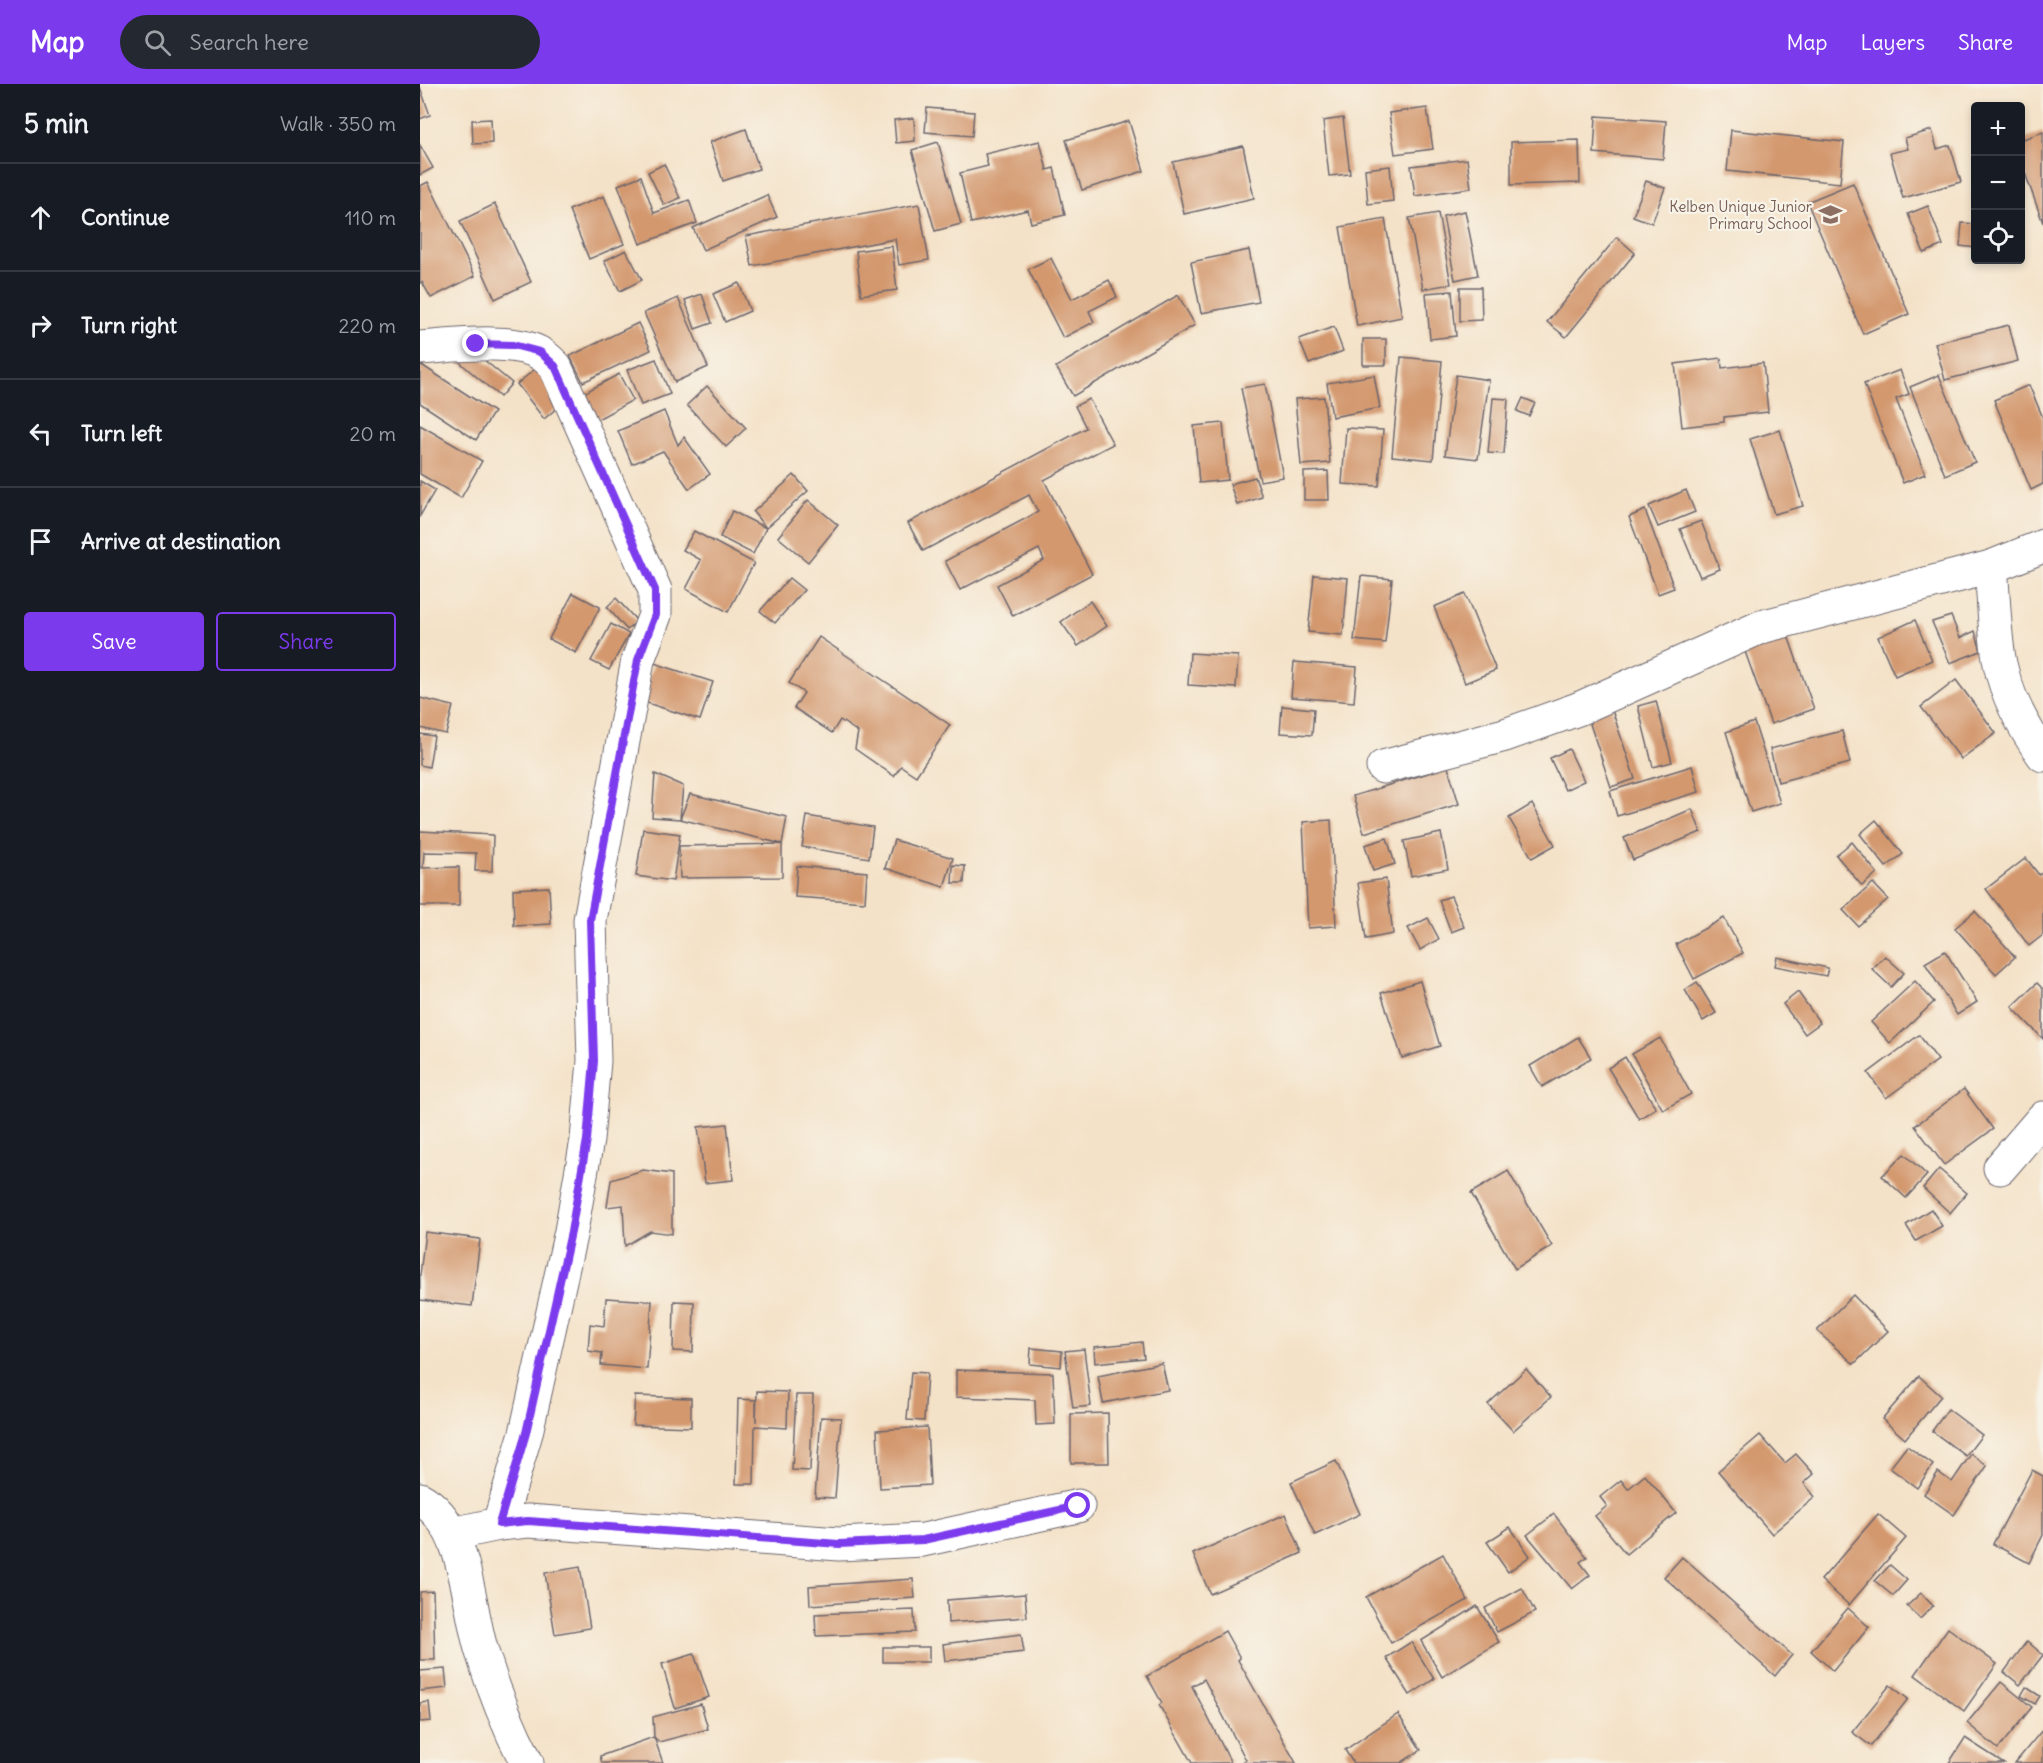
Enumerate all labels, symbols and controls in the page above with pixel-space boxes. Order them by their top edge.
search box [120,15,540,69]
text: Map [30,24,84,60]
icon: search [141,26,174,59]
text: Search here [189,28,309,56]
text: Map [1787,29,1827,56]
text: Layers [1860,29,1925,56]
text: Share [1958,29,2013,56]
map controls [1971,102,2025,264]
button: + [1971,102,2025,156]
text: 5 min [24,107,89,140]
text: Walk · 350 m [280,111,396,136]
button: − [1971,156,2025,210]
place label: Kelben Unique Junior Primary School [1669,197,1812,233]
icon: ahead [24,201,57,234]
school or university icon: Kelben Unique Junior Primary School [1817,202,1843,228]
text: Continue [81,203,170,231]
text: 110 m [345,205,396,230]
button: locate [1971,210,2025,264]
icon: right [24,309,57,342]
text: Turn right [81,311,177,339]
text: 220 m [339,313,396,338]
route end [462,330,488,356]
icon: left [24,417,57,450]
text: Turn left [81,419,162,447]
text: 20 m [350,421,396,446]
icon: arrive [24,525,57,558]
text: Arrive at destination [81,527,281,555]
button: Save [24,612,204,671]
button: Share [216,612,396,671]
route start [1064,1492,1090,1518]

